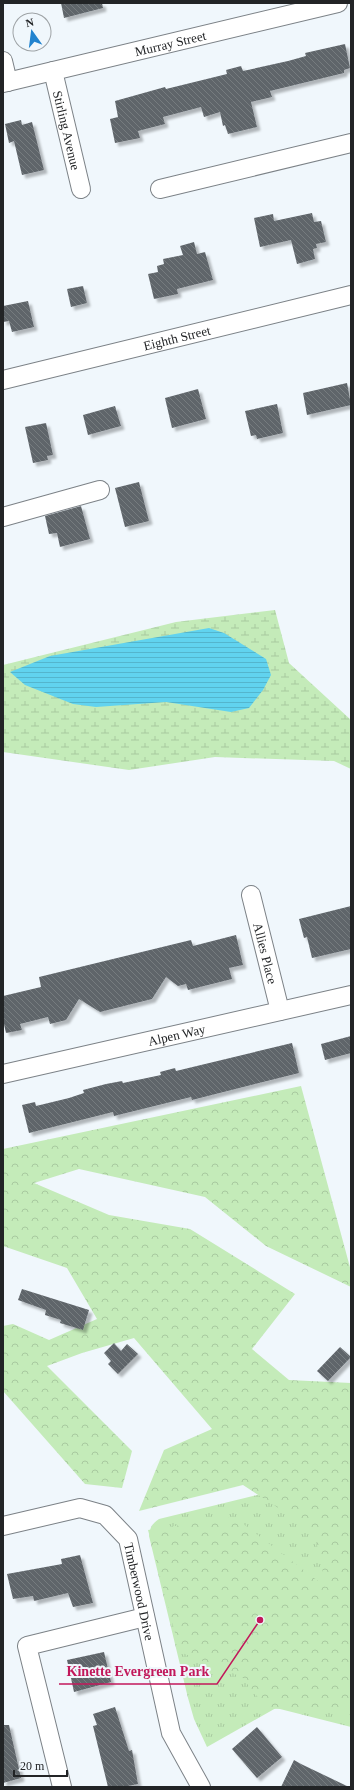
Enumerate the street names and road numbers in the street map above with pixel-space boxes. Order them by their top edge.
street label: Murray Street [133,27,208,59]
street label: Stirling Avenue [50,89,84,172]
street label: Eighth Street [142,322,212,353]
street label: Allies Place [251,921,280,986]
street label: Alpen Way [146,1021,207,1048]
street label: Timberwood Drive [122,1541,158,1642]

